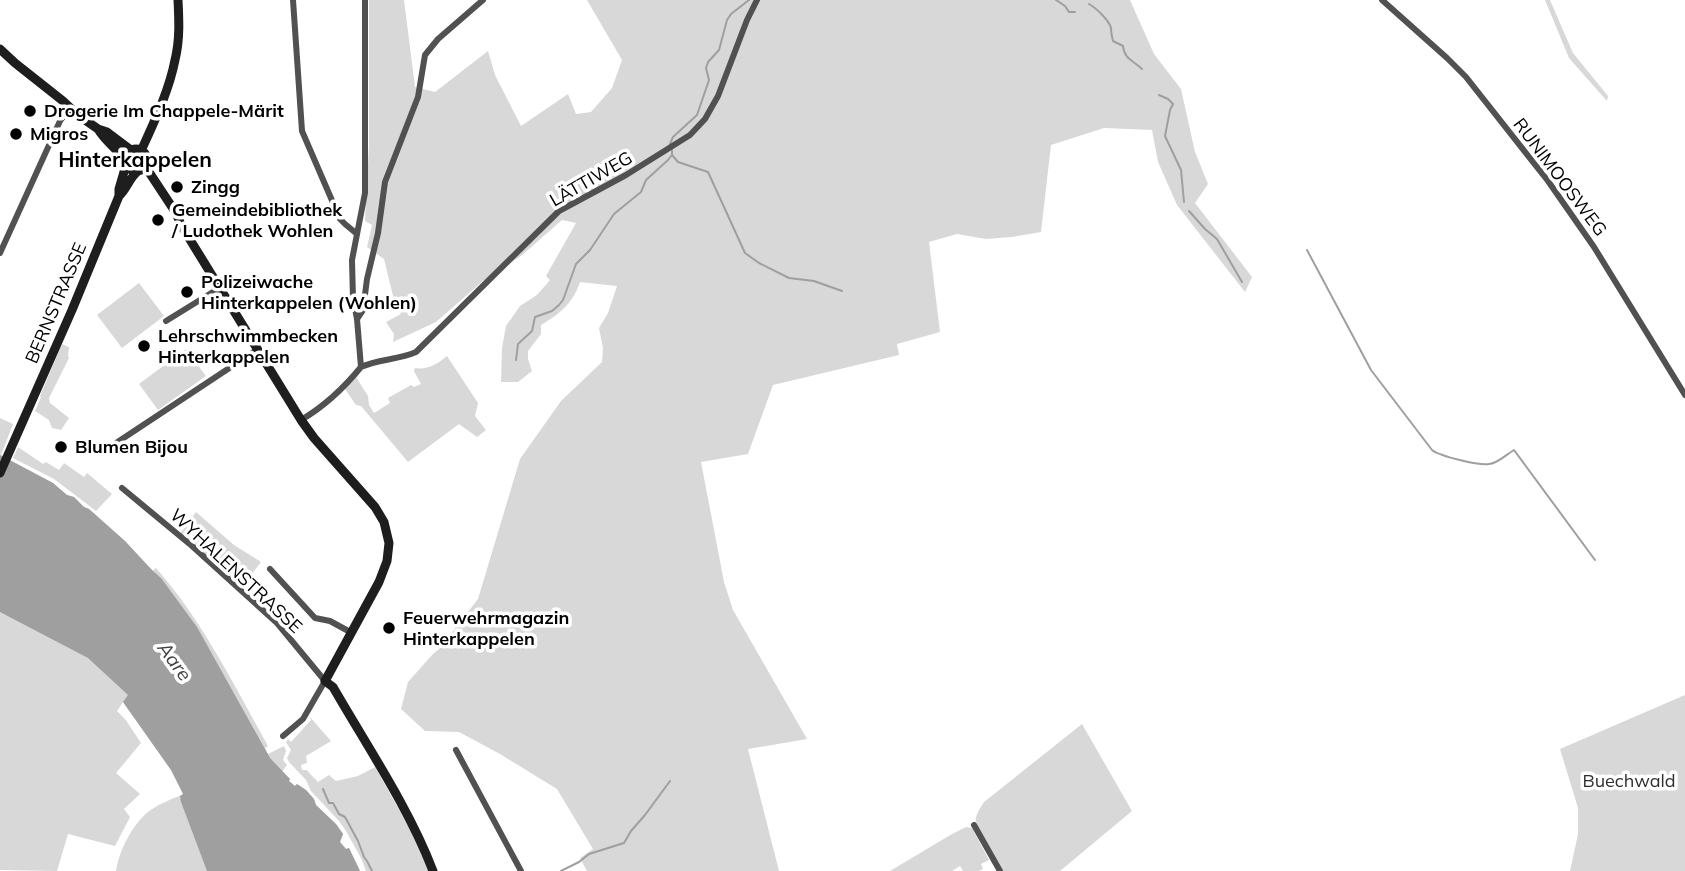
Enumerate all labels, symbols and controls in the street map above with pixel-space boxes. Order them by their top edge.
place label: Drogerie Im Chappele-Märit [44,99,284,122]
marker: Drogerie Im Chappele-Märit [22,103,38,119]
street label: RUNIMOOSWEG [1509,113,1612,240]
place label: Migros [30,122,88,145]
marker: Migros [8,126,24,142]
district label: Hinterkappelen [58,146,212,172]
street label: LÄTTIWEG [545,146,636,211]
place label: Zingg [191,175,240,198]
marker: Zingg [169,179,185,195]
place label: Gemeindebibliothek / Ludothek Wohlen [171,198,343,242]
marker: Gemeindebibliothek / Ludothek Wohlen [150,212,166,228]
street label: BERNSTRASSE [20,239,91,367]
place label: Polizeiwache Hinterkappelen (Wohlen) [201,270,417,314]
marker: Polizeiwache Hinterkappelen (Wohlen) [179,284,195,300]
place label: Lehrschwimmbecken Hinterkappelen [158,324,338,368]
marker: Lehrschwimmbecken Hinterkappelen [136,338,152,354]
place label: Blumen Bijou [75,435,188,458]
marker: Blumen Bijou [53,439,69,455]
street label: WYHALENSTRASSE [165,503,307,638]
place label: Feuerwehrmagazin Hinterkappelen [403,606,569,650]
marker: Feuerwehrmagazin Hinterkappelen [381,620,397,636]
water label: Aare [152,636,197,685]
park label: Buechwald [1582,769,1676,792]

